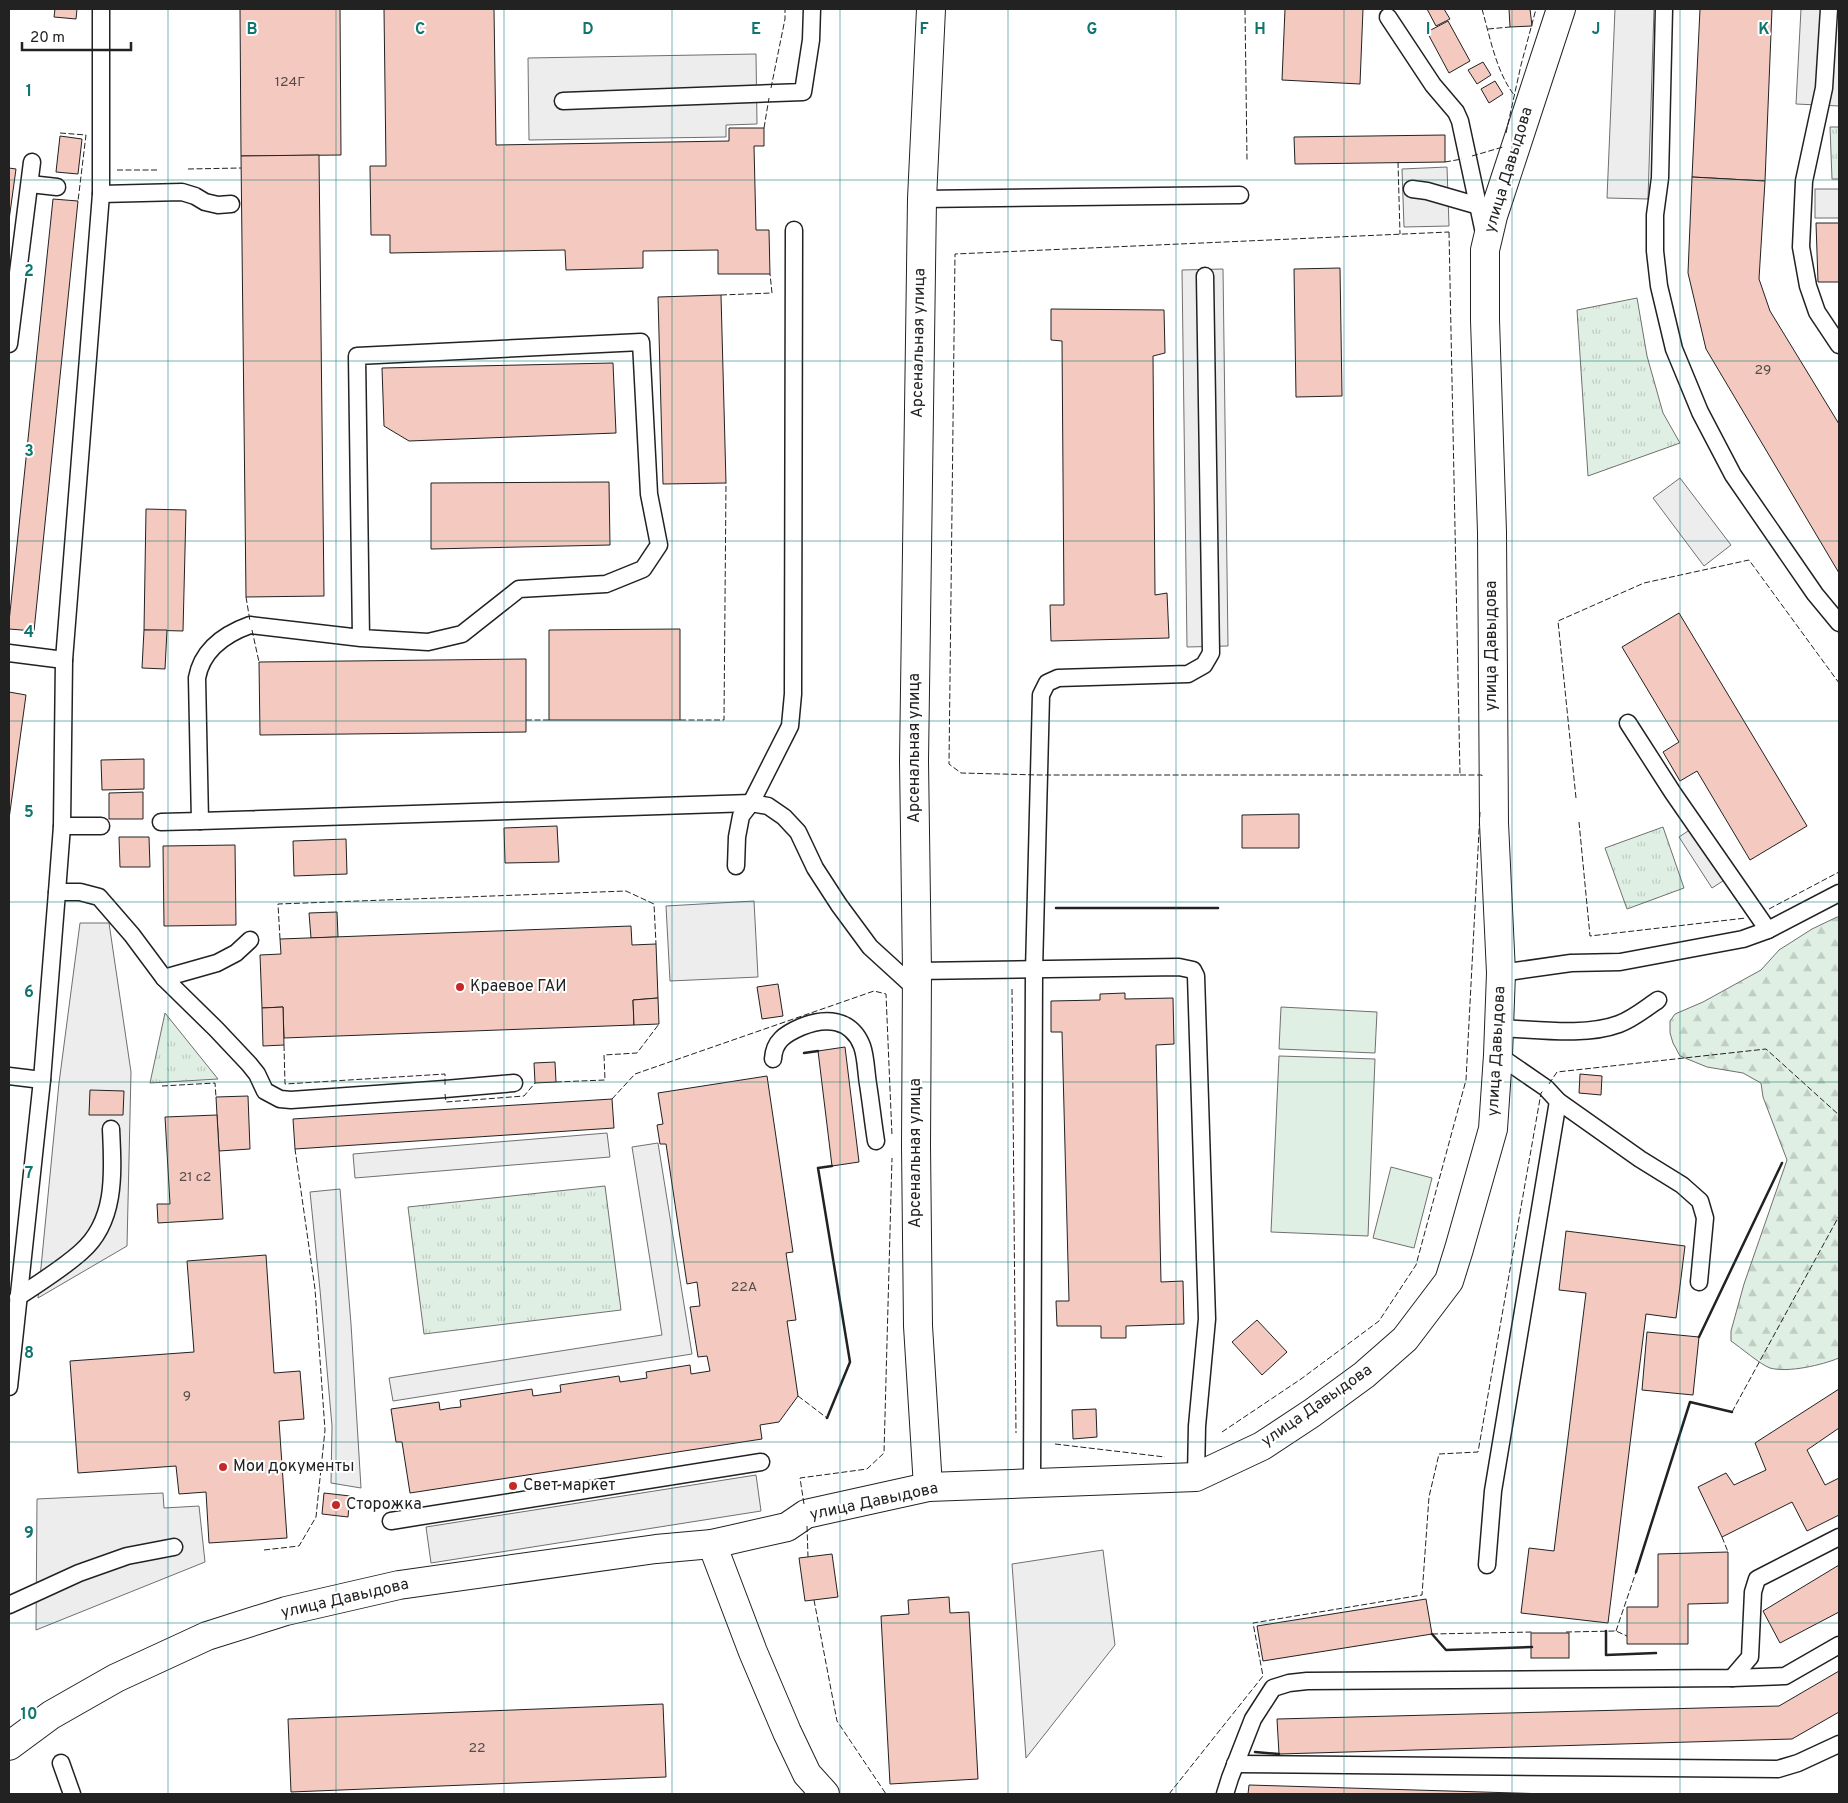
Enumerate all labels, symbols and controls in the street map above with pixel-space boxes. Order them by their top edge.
scale bar [22,20,131,52]
text: B [246,20,258,40]
text: C [415,20,425,40]
text: D [582,20,594,40]
text: E [751,20,761,40]
text: F [919,20,929,40]
text: G [1087,20,1097,40]
text: H [1254,20,1266,40]
text: I [1426,20,1430,40]
text: J [1592,20,1600,40]
text: K [1758,20,1770,40]
text: 20 m [30,29,65,48]
house number: 124Г [275,74,305,91]
text: 1 [26,82,32,102]
street label: улица Давыдова [1480,105,1538,235]
text: 2 [24,262,34,282]
street label: Арсенальная улица [908,268,930,418]
house number: 29 [1755,362,1771,379]
text: 3 [24,442,34,462]
street label: улица Давыдова [1482,581,1502,711]
text: 4 [24,623,34,643]
street label: Арсенальная улица [905,673,925,823]
text: 5 [24,803,34,823]
place label: Краевое ГАИ [470,977,566,997]
marker: Краевое ГАИ [454,981,466,993]
text: 6 [24,983,34,1003]
street label: улица Давыдова [1484,985,1510,1117]
street label: Арсенальная улица [906,1078,926,1228]
text: 7 [25,1164,33,1184]
house number: 21 с2 [179,1169,211,1186]
house number: 22А [731,1279,757,1296]
text: 8 [24,1344,34,1364]
street label: улица Давыдова [1258,1360,1376,1452]
house number: 9 [183,1388,191,1405]
place label: Мои документы [233,1457,354,1477]
marker: Мои документы [217,1461,229,1473]
place label: Свет маркет [523,1476,616,1496]
street label: улица Давыдова [808,1479,940,1525]
marker: Свет маркет [507,1480,519,1492]
place label: Сторожка [346,1495,422,1515]
marker: Сторожка [330,1499,342,1511]
text: 9 [24,1524,34,1544]
street label: улица Давыдова [279,1575,411,1623]
text: 10 [21,1705,37,1725]
house number: 22 [468,1740,486,1757]

